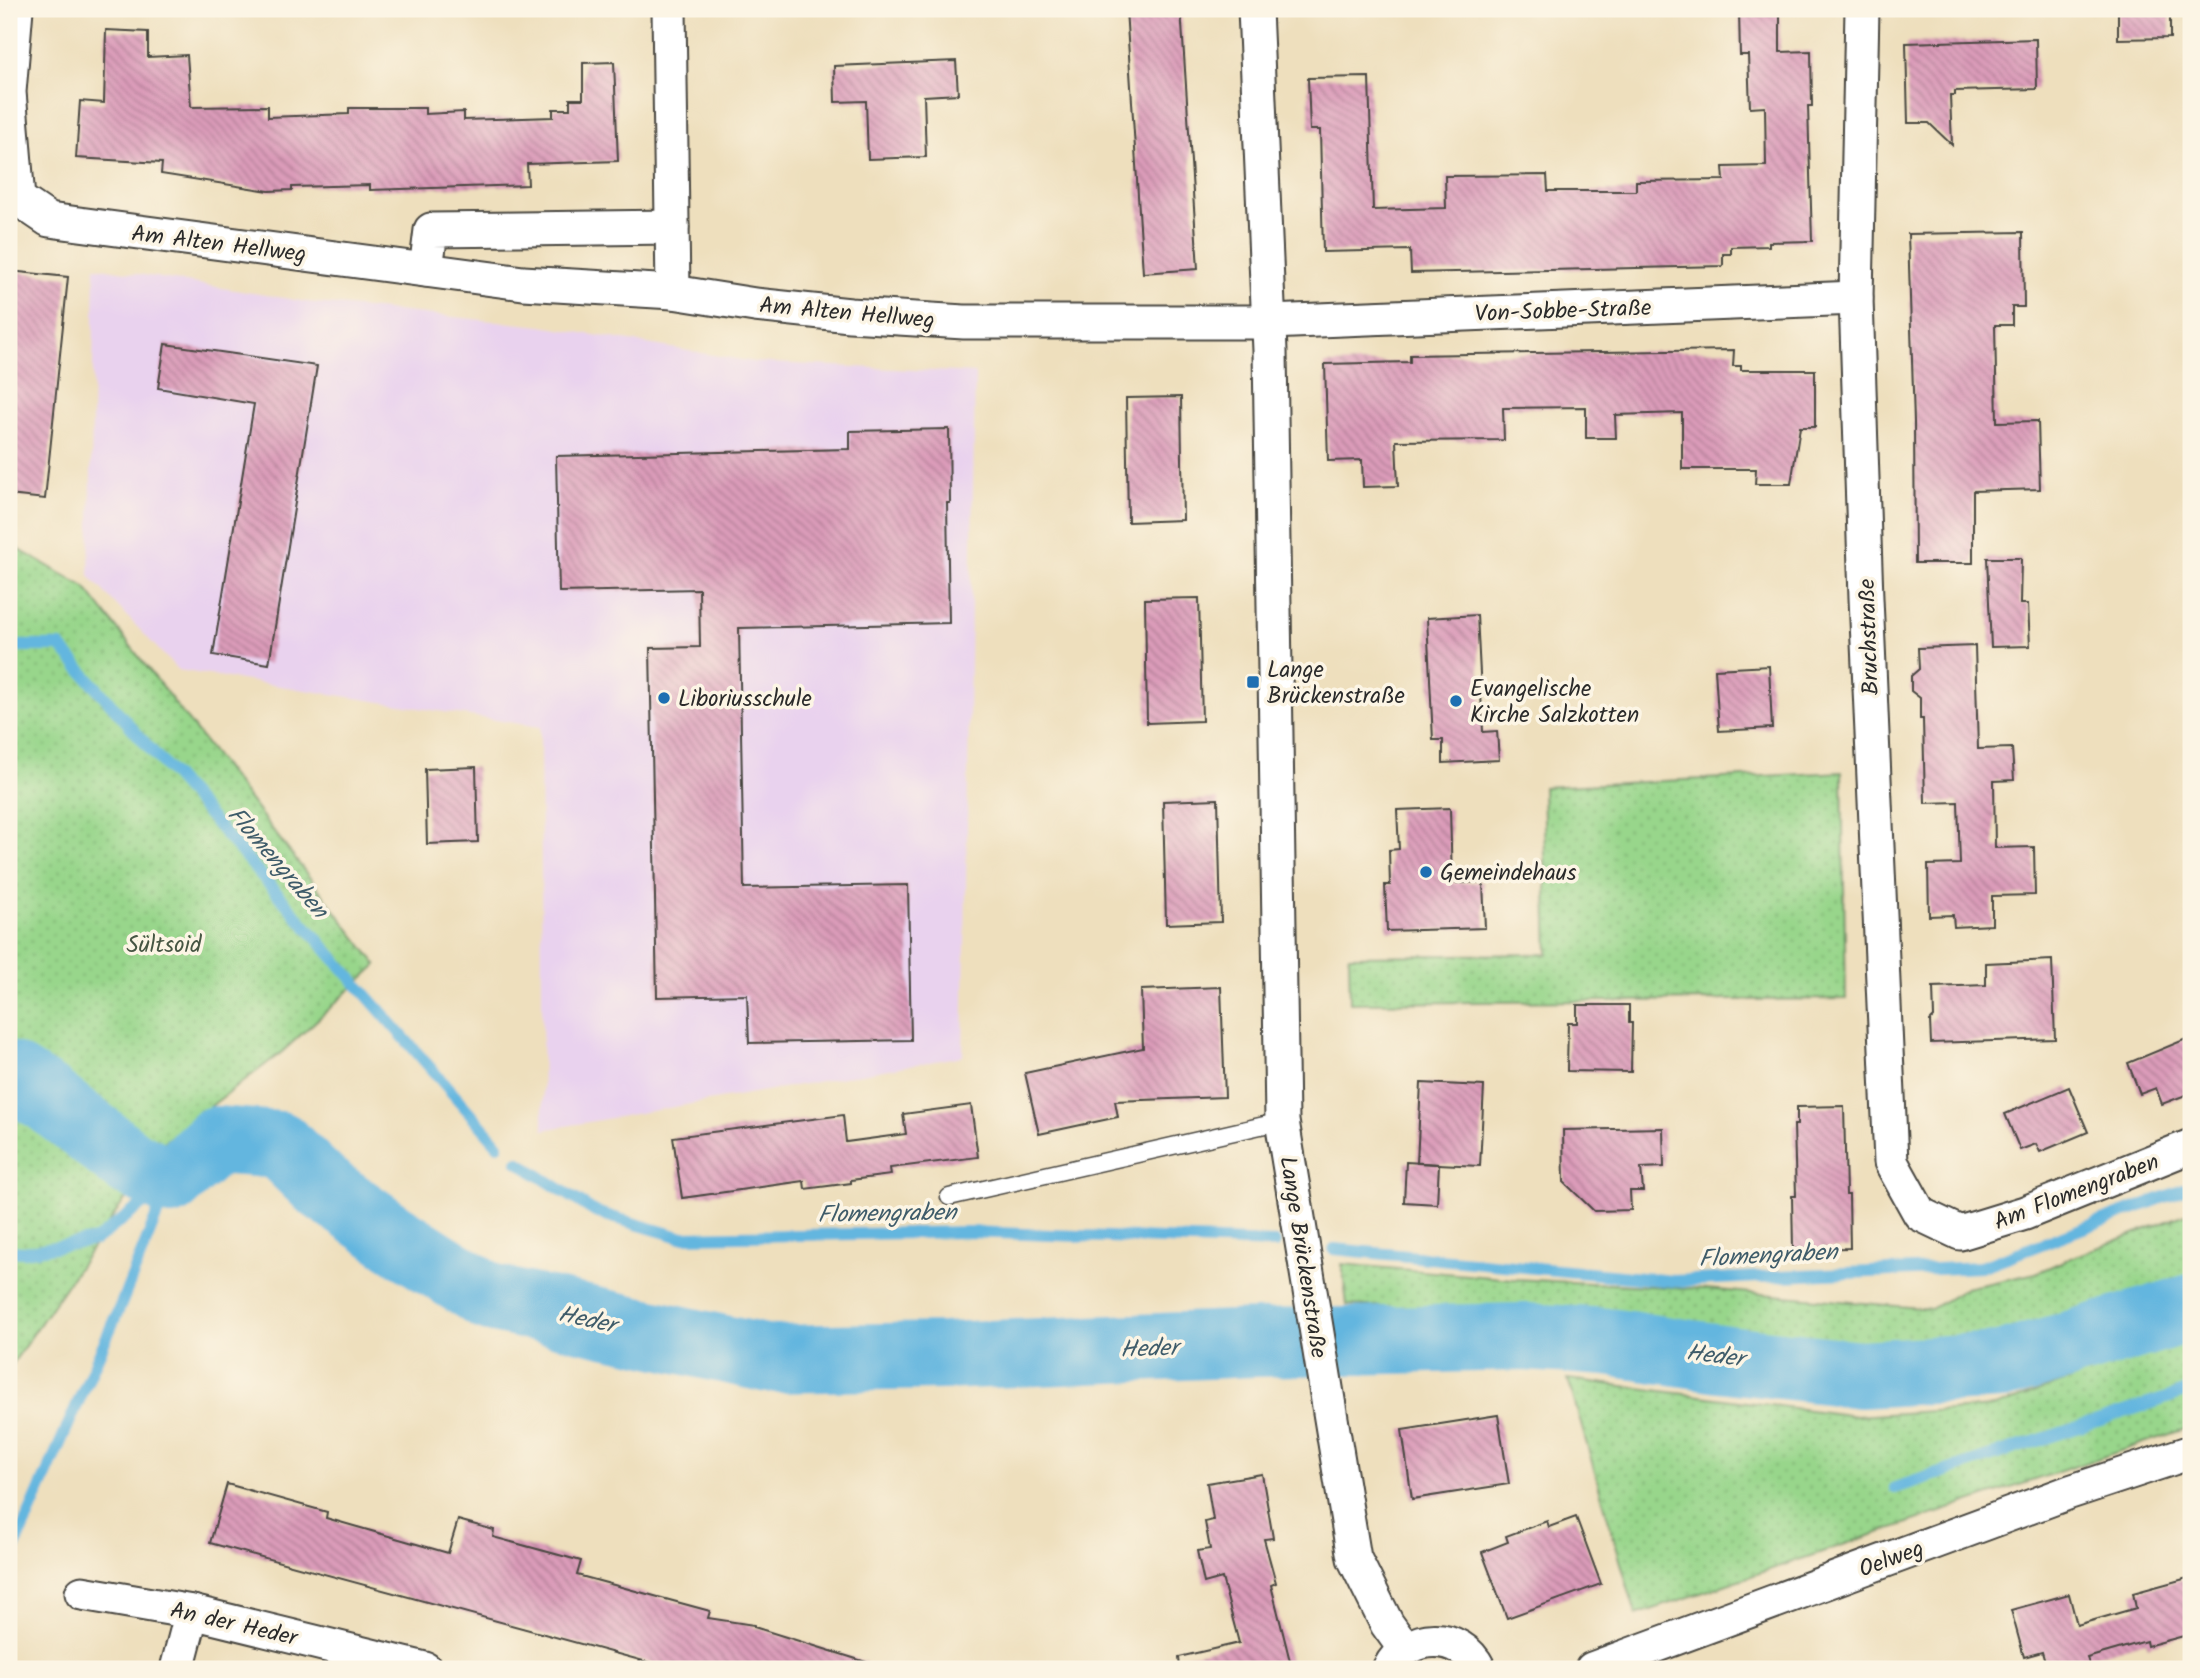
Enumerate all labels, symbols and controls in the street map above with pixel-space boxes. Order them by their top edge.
street label: Am Alten Hellweg [129,216,308,274]
street label: Am Alten Hellweg [758,288,936,340]
street label: Von-Sobbe-Straße [1474,291,1652,333]
street label: Bruchstraße [1850,578,1890,696]
place label: Lange Brückenstraße [1267,653,1405,715]
place label: Evangelische Kirche Salzkotten [1470,672,1639,734]
marker: Lange Brückenstraße [1245,674,1261,690]
place label: Liboriusschule [678,682,812,718]
marker: Liboriusschule [656,690,672,706]
marker: Evangelische Kirche Salzkotten [1448,693,1464,709]
water label: Flomengraben [217,798,339,930]
place label: Gemeindehaus [1440,856,1577,892]
marker: Gemeindehaus [1418,864,1434,880]
park label: Sültsoid [127,928,202,964]
street label: Am Flomengraben [1989,1145,2165,1241]
street label: Lange Brückenstraße [1268,1154,1336,1361]
water label: Flomengraben [817,1194,959,1235]
water label: Flomengraben [1698,1233,1841,1280]
water label: Heder [554,1295,624,1347]
water label: Heder [1120,1329,1184,1370]
water label: Heder [1684,1334,1751,1380]
street label: Oelweg [1854,1532,1929,1588]
street label: An der Heder [166,1593,302,1657]

